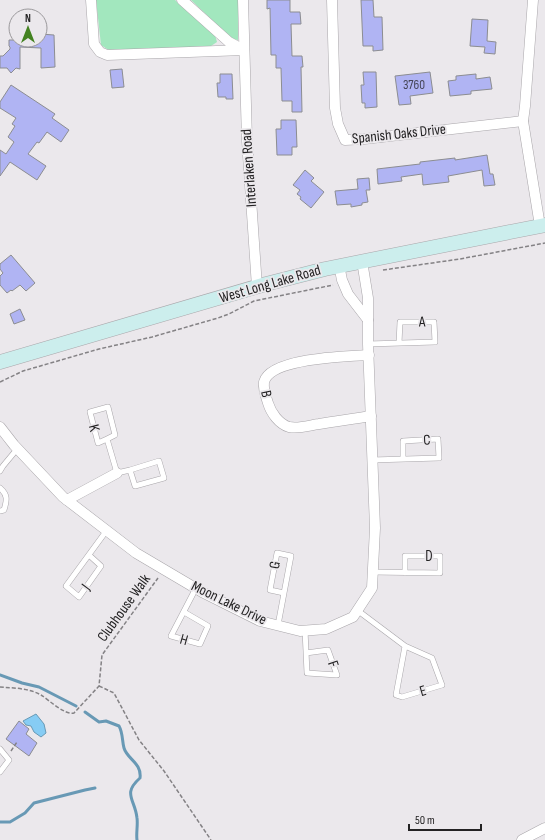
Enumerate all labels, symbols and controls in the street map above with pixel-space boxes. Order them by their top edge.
north arrow [8,8,48,48]
text: N [25,12,31,25]
house number: 3760 [403,77,425,93]
street label: Spanish Oaks Drive [351,120,447,148]
street label: Interlaken Road [237,128,261,208]
street label: West Long Lake Road [217,260,323,308]
street label: A [418,312,426,332]
street label: B [256,389,276,399]
street label: K [84,422,104,434]
street label: C [423,430,431,450]
street label: D [425,547,433,566]
street label: G [265,560,285,570]
street label: Clubhouse Walk [93,570,155,646]
street label: Moon Lake Drive [188,577,270,629]
street label: J [77,580,95,595]
street label: H [178,630,190,650]
street label: F [323,658,343,670]
street label: E [417,681,429,701]
scale bar [409,806,481,832]
text: 50 m [415,813,435,828]

